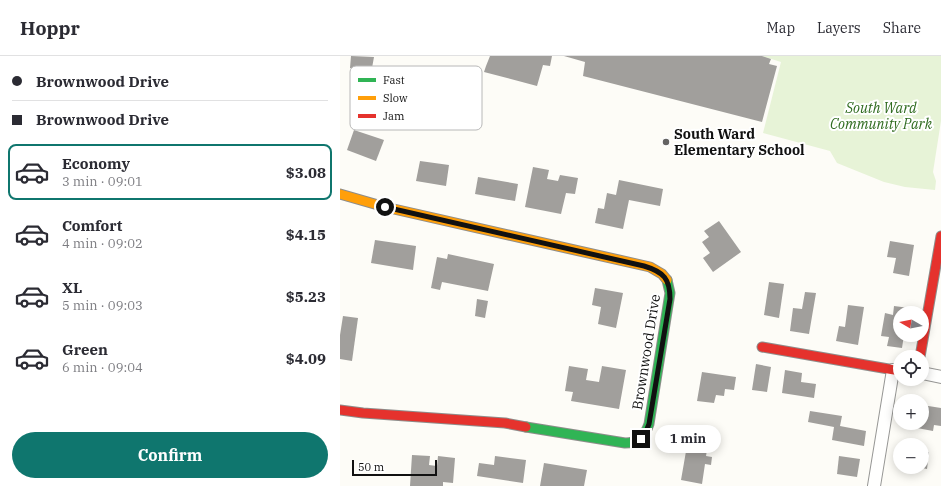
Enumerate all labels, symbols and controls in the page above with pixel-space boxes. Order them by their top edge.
text: Hoppr [20,16,80,40]
text: Map [767,19,795,37]
text: Layers [817,19,861,37]
text: Share [883,19,921,37]
legend [350,66,482,130]
text: Brownwood Drive [36,72,169,91]
text: Fast [383,73,405,87]
text: Slow [383,91,408,105]
park label: South Ward Community Park [830,99,933,133]
text: Jam [383,109,405,123]
text: Brownwood Drive [36,110,169,129]
place label: South Ward Elementary School [674,125,805,159]
marker: South Ward Elementary School [661,137,671,147]
icon: car [14,154,50,190]
text: Economy [62,154,130,173]
text: $3.08 [286,163,326,182]
text: 3 min · 09:01 [62,173,143,190]
route start [376,198,394,216]
icon: car [14,216,50,252]
text: Comfort [62,216,122,235]
text: $4.15 [286,225,326,244]
text: 4 min · 09:02 [62,235,143,252]
icon: car [14,278,50,314]
text: XL [62,278,82,297]
text: $5.23 [286,287,326,306]
street label: Brownwood Drive [628,293,664,411]
text: 5 min · 09:03 [62,297,143,314]
north arrow [893,306,929,342]
map controls [893,306,929,474]
icon: car [14,340,50,376]
text: Green [62,340,108,359]
text: $4.09 [286,349,326,368]
button: locate [893,350,929,386]
text: 6 min · 09:04 [62,359,143,376]
button: + [893,394,929,430]
callout: 1 min [655,425,721,453]
route end [632,430,650,448]
text: 1 min [670,430,706,447]
button: Confirm [12,432,328,478]
button: − [893,438,929,474]
scale bar [352,458,437,477]
text: 50 m [358,460,384,474]

